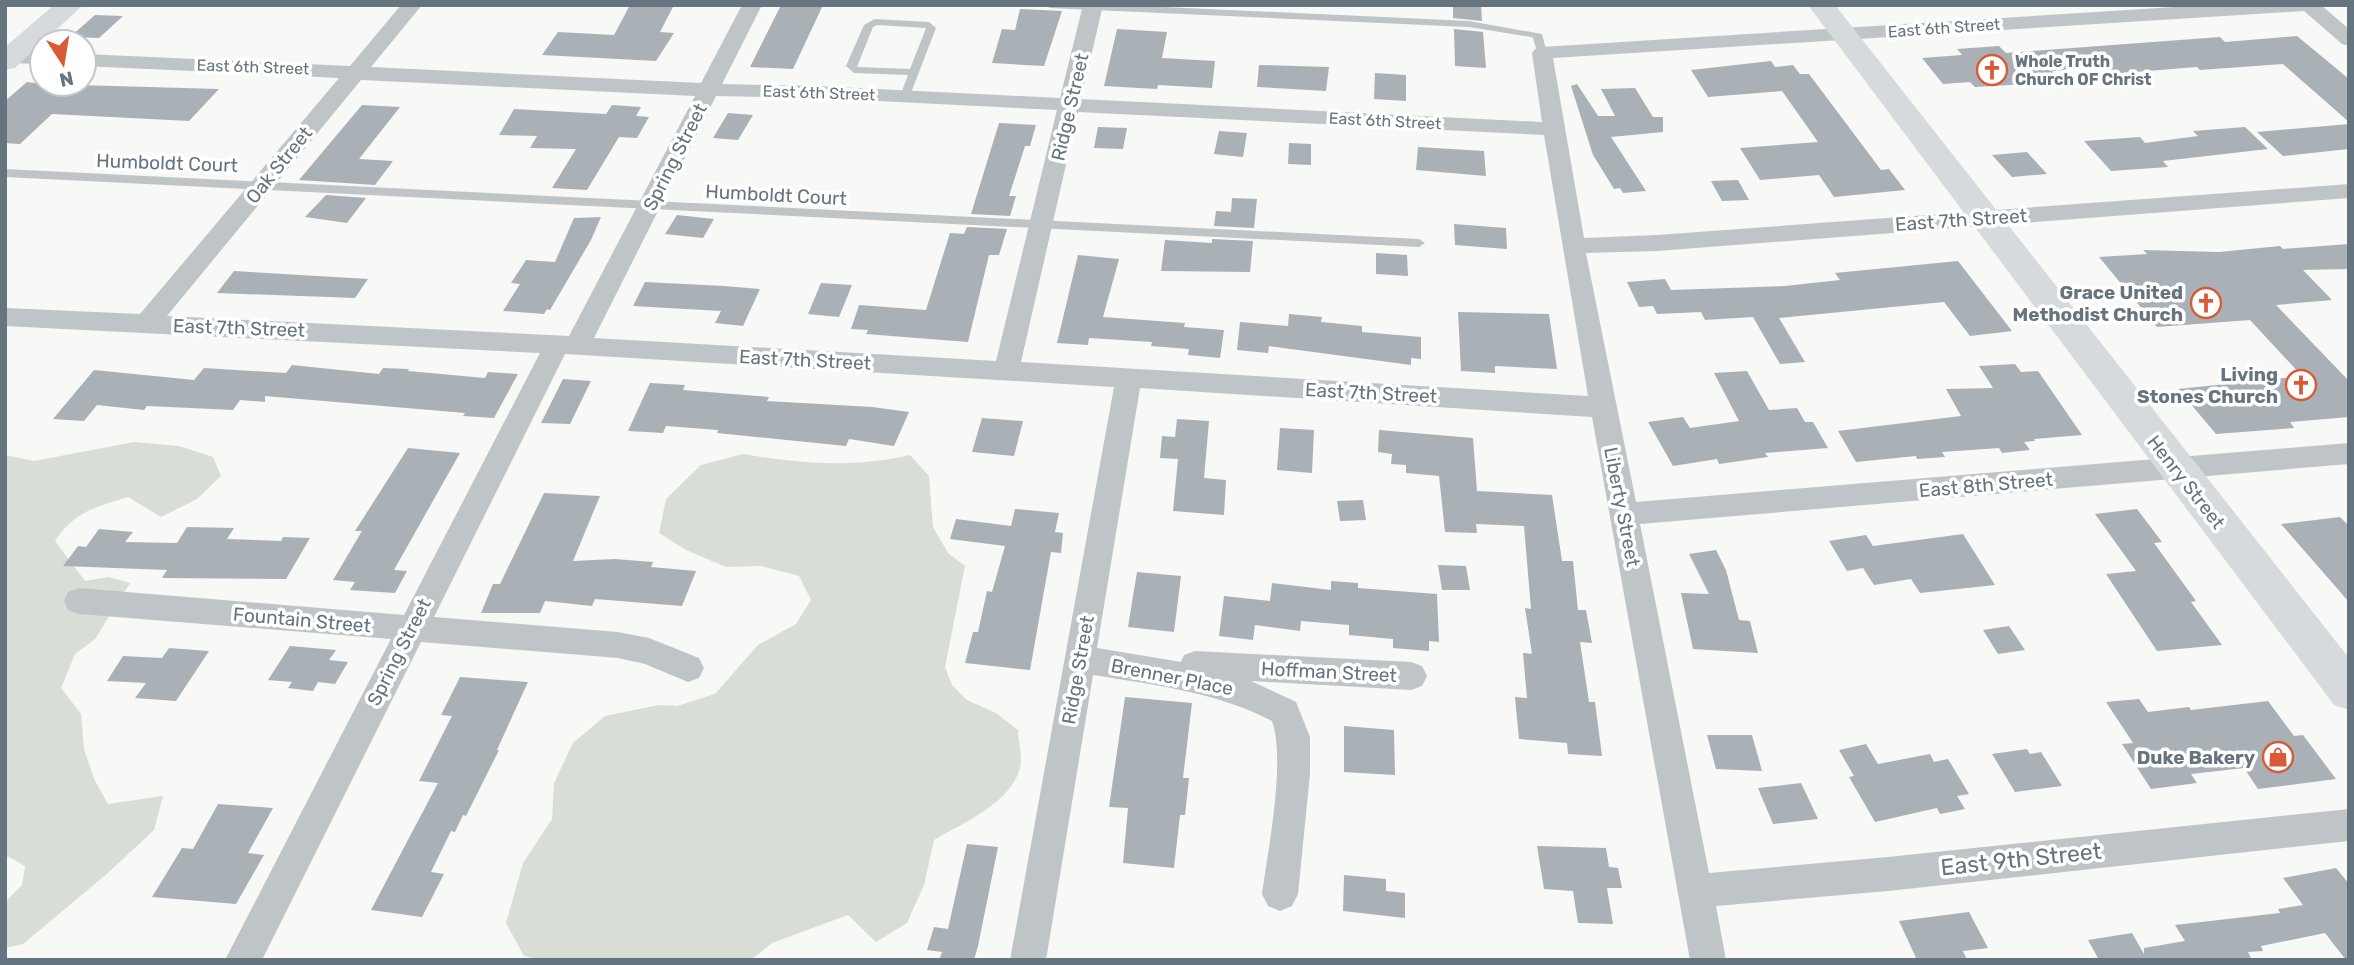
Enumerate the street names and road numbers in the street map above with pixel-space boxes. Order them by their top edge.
street label: East 6th Street [1887,15,2001,41]
street label: Ridge Street [1046,50,1094,163]
street label: East 6th Street [196,56,310,78]
street label: East 6th Street [762,82,876,104]
street label: Spring Street [638,99,712,215]
street label: East 6th Street [1328,109,1442,133]
street label: Oak Street [241,121,317,208]
street label: Humboldt Court [96,149,239,177]
street label: Humboldt Court [705,180,848,210]
street label: East 7th Street [1894,204,2028,236]
street label: East 7th Street [173,314,306,342]
street label: East 7th Street [738,345,872,375]
street label: East 7th Street [1304,378,1438,408]
street label: Henry Street [2142,431,2230,534]
street label: Liberty Street [1599,445,1645,569]
street label: East 8th Street [1918,468,2055,502]
street label: Spring Street [362,594,436,710]
street label: Fountain Street [232,603,372,638]
street label: Ridge Street [1057,613,1099,726]
street label: Brenner Place [1109,654,1235,700]
street label: Hoffman Street [1261,657,1398,687]
street label: East 9th Street [1939,837,2103,881]

